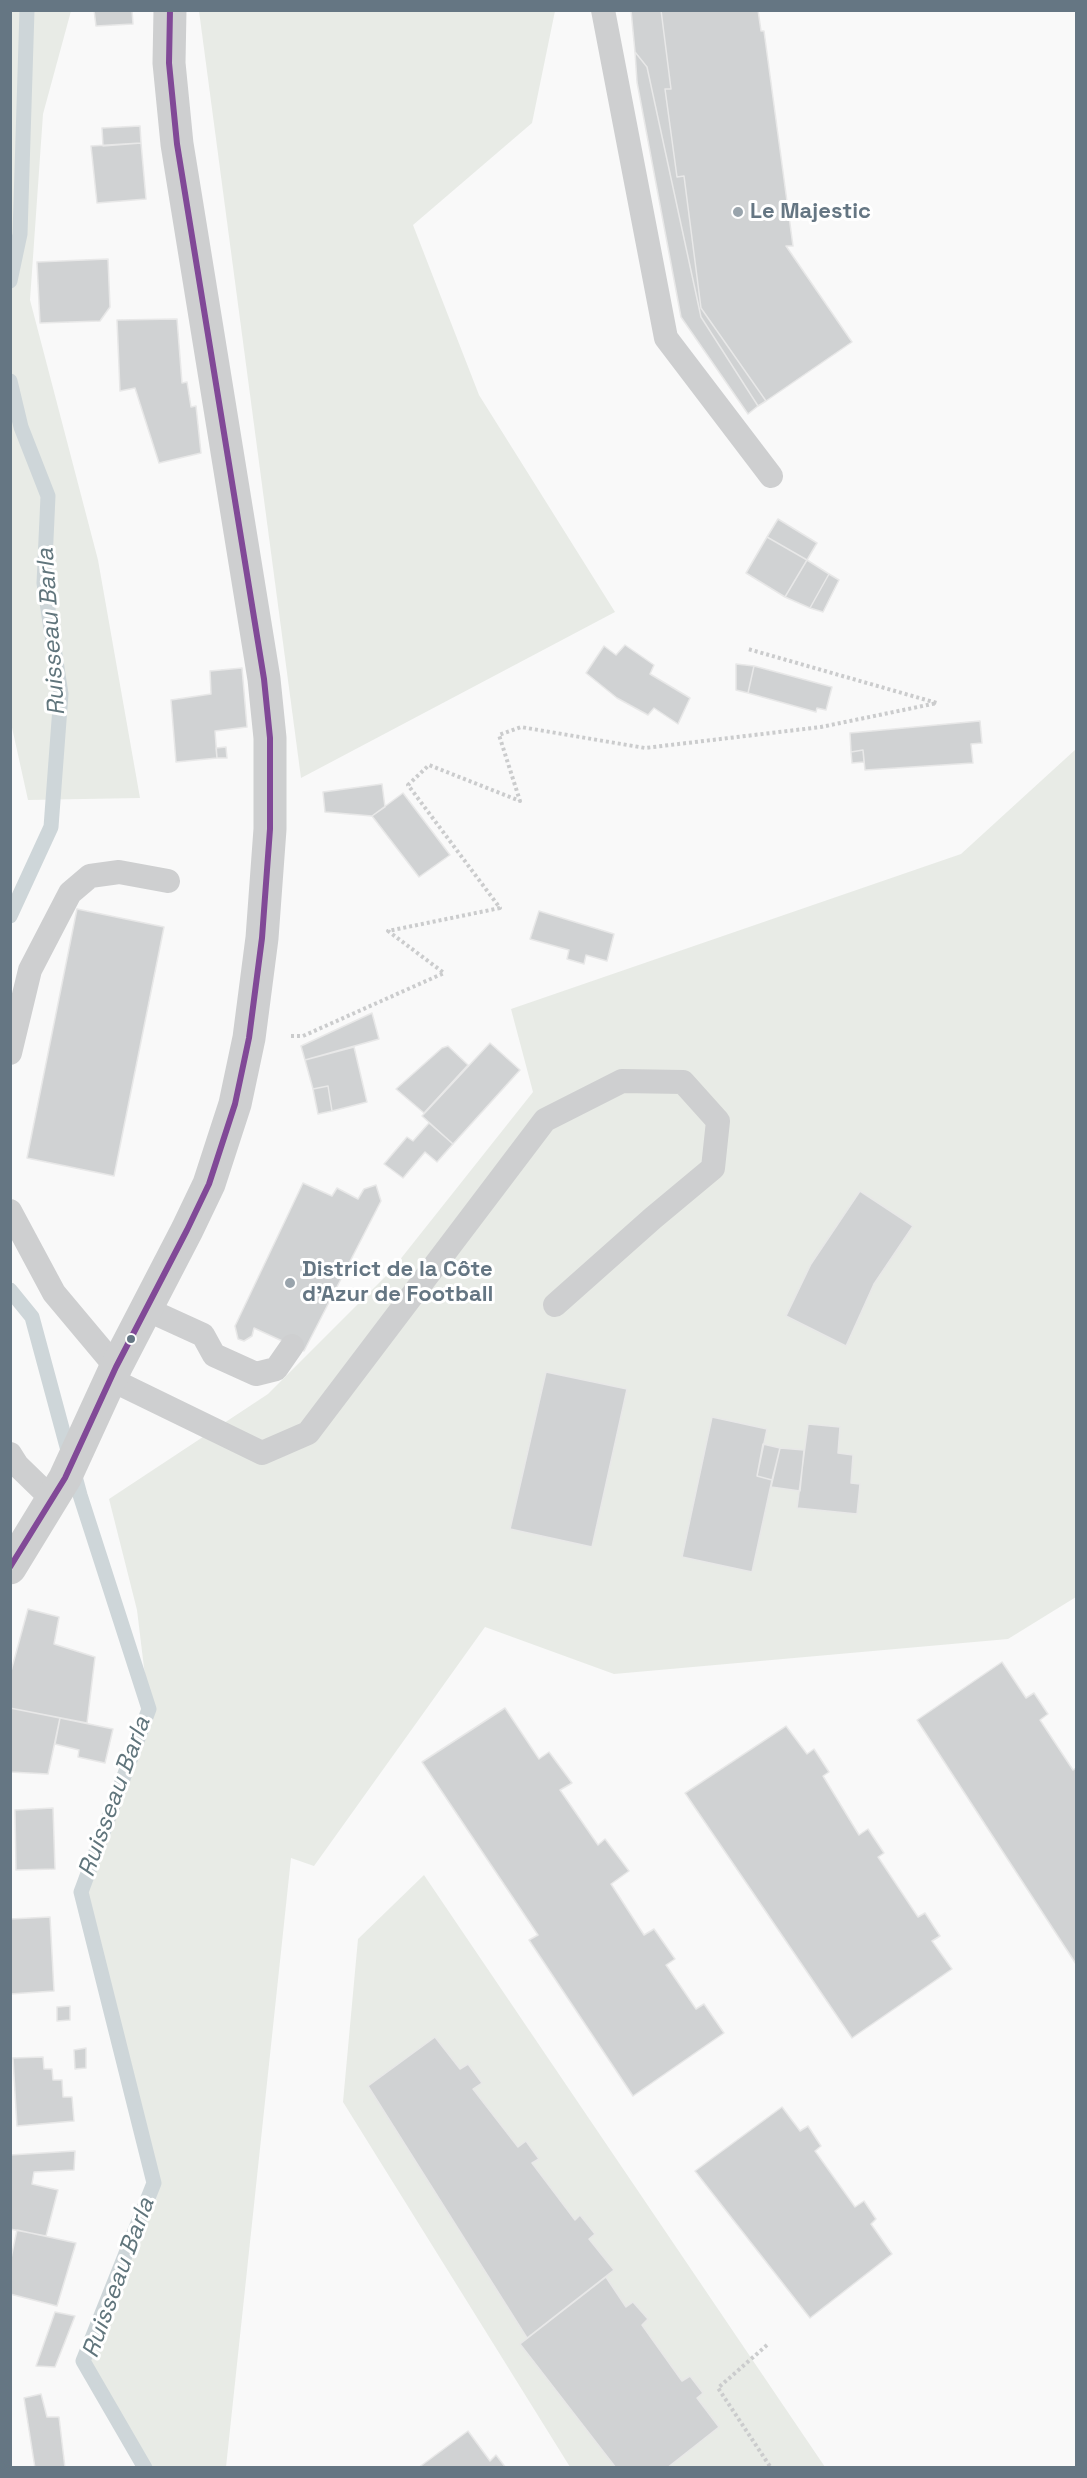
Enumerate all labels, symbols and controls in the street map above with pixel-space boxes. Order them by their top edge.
place label: Le Majestic [750,199,871,225]
marker: Le Majestic [731,205,745,219]
water label: Ruisseau Barla [32,547,72,717]
place label: District de la Côte d'Azur de Football [302,1257,493,1308]
marker: District de la Côte d'Azur de Football [283,1276,297,1290]
unlabelled marker [125,1333,137,1345]
water label: Ruisseau Barla [73,1713,157,1881]
water label: Ruisseau Barla [77,2194,161,2362]

